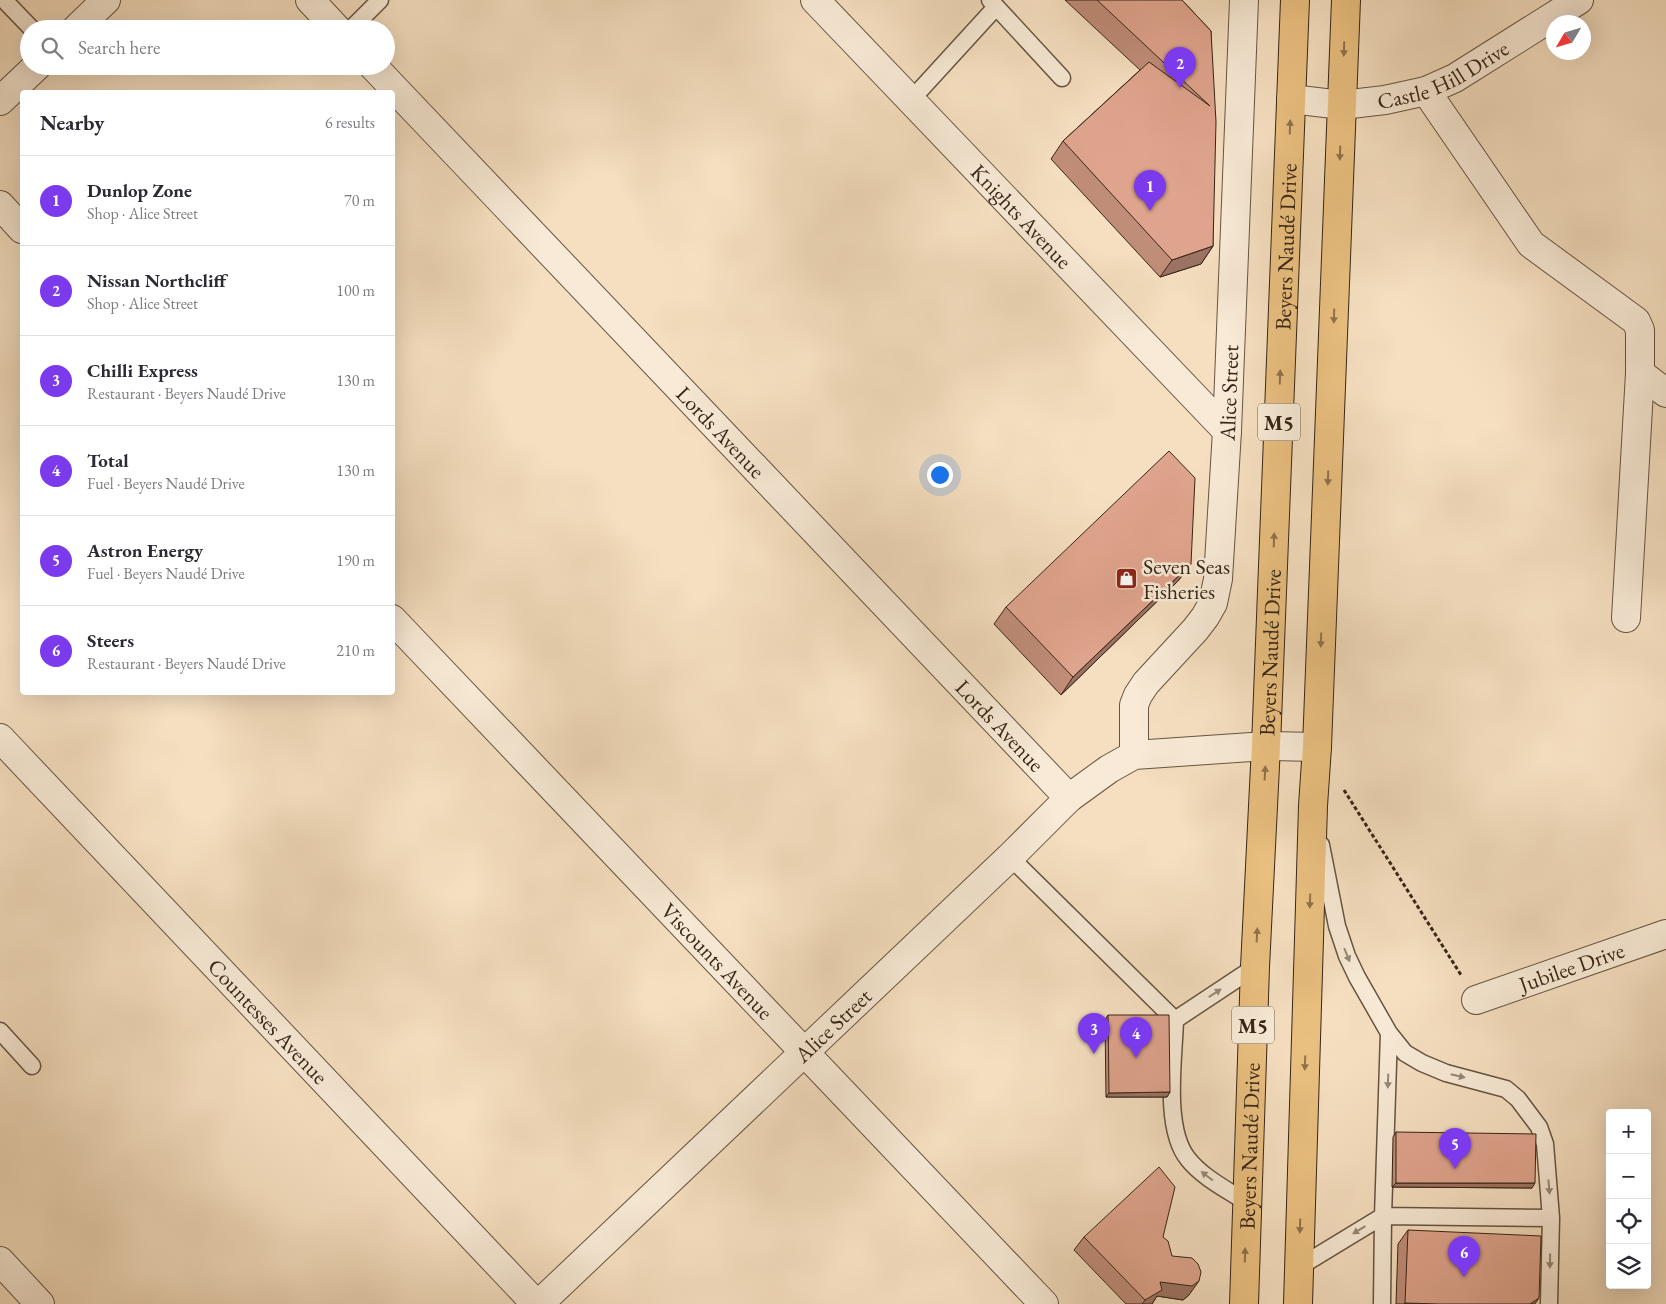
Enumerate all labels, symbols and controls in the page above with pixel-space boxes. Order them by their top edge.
north arrow [1546,15,1591,60]
search box [20,20,395,75]
street label: Castle Hill Drive [1374,33,1514,116]
icon: search [38,34,66,62]
text: Search here [78,35,160,60]
one-way arrow [1340,41,1348,57]
pin: 2 [1164,47,1196,88]
text: Nearby [40,109,104,136]
text: 6 results [325,112,375,133]
one-way arrow [1286,119,1294,135]
one-way arrow [1336,146,1344,162]
street label: Knights Avenue [965,157,1079,275]
street label: Beyers Naudé Drive [1268,162,1303,331]
pin: 1 [1134,170,1166,211]
text: Dunlop Zone [87,178,192,203]
text: 1 [52,190,60,211]
text: 70 m [344,190,375,211]
text: Shop · Alice Street [87,203,198,224]
text: Nissan Northcliff [87,268,226,293]
text: 2 [52,280,60,301]
text: 100 m [336,280,375,301]
text: Shop · Alice Street [87,293,198,314]
one-way arrow [1330,308,1338,324]
street label: Alice Street [1212,344,1245,442]
text: Chilli Express [87,358,198,383]
one-way arrow [1277,369,1285,385]
text: 3 [52,370,60,391]
text: 130 m [336,370,375,391]
street label: Lords Avenue [670,380,772,485]
text: Restaurant · Beyers Naudé Drive [87,383,286,404]
road number: M5 [1258,404,1300,441]
text: Total [87,448,129,473]
text: 4 [52,460,60,481]
text: 130 m [336,460,375,481]
your location [927,462,953,488]
one-way arrow [1323,470,1331,486]
text: Fuel · Beyers Naudé Drive [87,473,245,494]
one-way arrow [1271,531,1279,547]
text: Astron Energy [87,538,203,563]
text: 5 [52,550,60,571]
text: 190 m [336,550,375,571]
place label: Seven Seas Fisheries [1143,552,1230,606]
text: Fuel · Beyers Naudé Drive [87,563,245,584]
shop icon: Seven Seas Fisheries [1115,567,1139,591]
street label: Beyers Naudé Drive [1252,568,1287,737]
text: Steers [87,628,134,653]
one-way arrow [1317,633,1325,649]
text: 6 [52,640,60,661]
text: 210 m [336,640,375,661]
text: Restaurant · Beyers Naudé Drive [87,653,286,674]
street label: Lords Avenue [949,673,1051,778]
one-way arrow [1261,765,1269,781]
one-way arrow [1306,893,1314,909]
street label: Viscounts Avenue [655,896,780,1026]
one-way arrow [1253,927,1261,943]
street label: Jubilee Drive [1513,935,1628,999]
one-way arrow [1344,948,1352,963]
street label: Countesses Avenue [202,952,335,1091]
street label: Alice Street [787,982,878,1069]
one-way arrow [1209,989,1222,998]
road number: M5 [1232,1006,1274,1044]
pin: 3 [1078,1013,1110,1054]
pin: 4 [1120,1017,1152,1058]
one-way arrow [1301,1056,1309,1072]
street label: Beyers Naudé Drive [1232,1062,1266,1230]
one-way arrow [1450,1072,1465,1080]
one-way arrow [1383,1073,1391,1089]
map controls [1606,1109,1651,1289]
button: + [1606,1109,1651,1154]
pin: 5 [1439,1128,1471,1169]
button: − [1606,1154,1651,1199]
one-way arrow [1201,1170,1214,1181]
one-way arrow [1545,1180,1553,1196]
button: locate [1606,1199,1651,1244]
one-way arrow [1296,1218,1304,1234]
one-way arrow [1353,1226,1366,1235]
pin: 6 [1448,1236,1480,1277]
button: layers [1606,1244,1651,1289]
one-way arrow [1242,1247,1250,1263]
one-way arrow [1546,1253,1554,1269]

